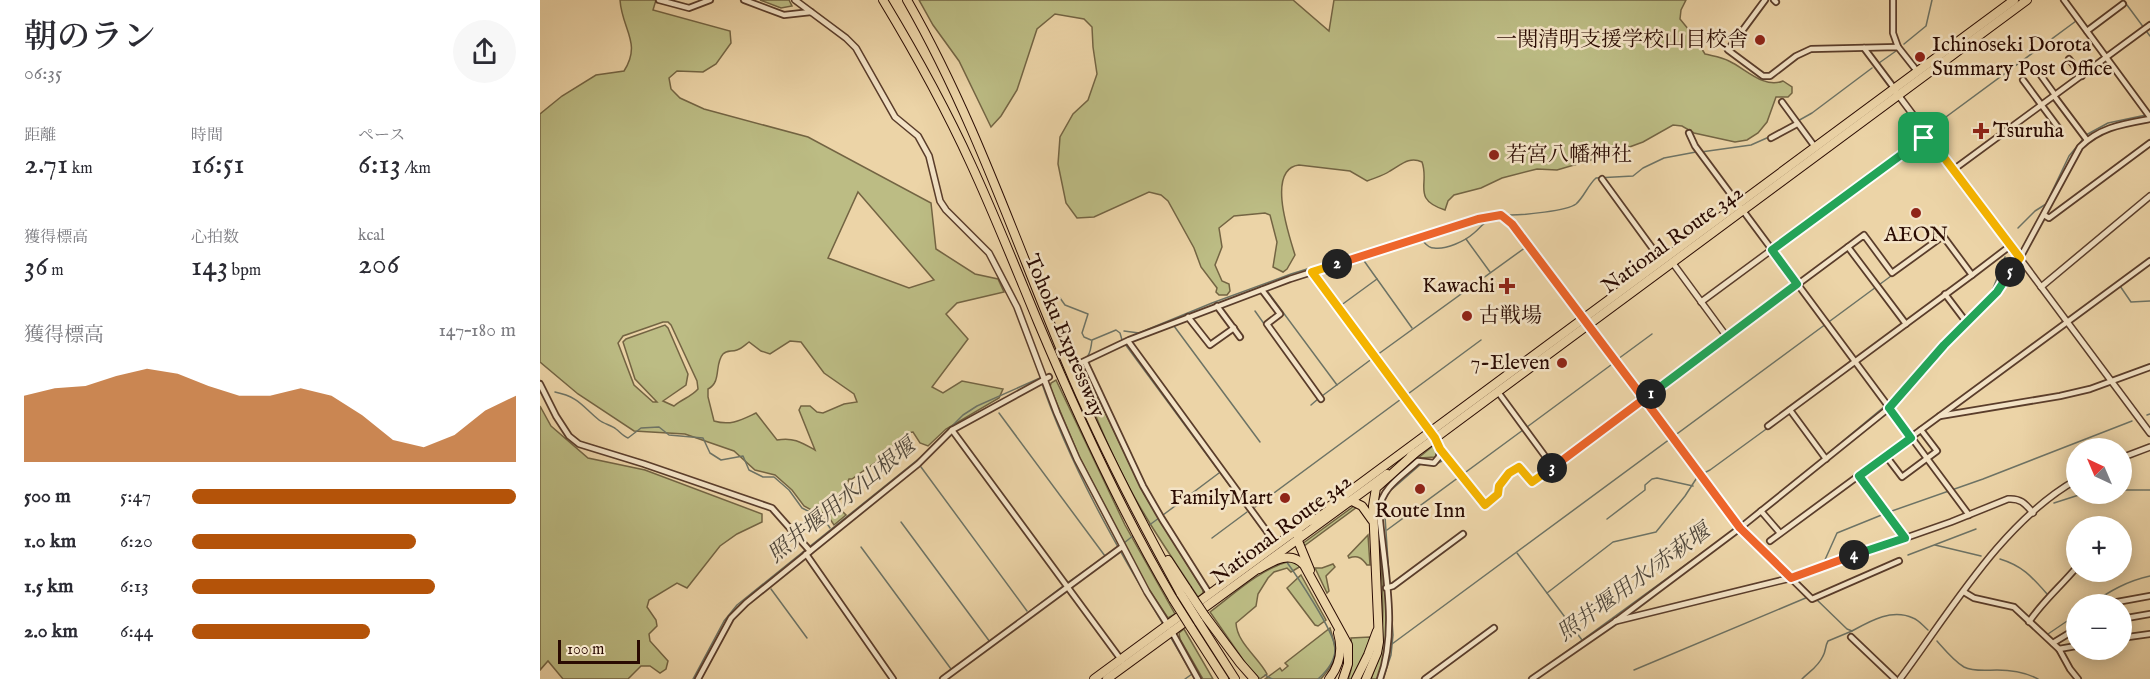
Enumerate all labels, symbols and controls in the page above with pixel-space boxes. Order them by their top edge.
text: 朝のラン [24,17,156,59]
button: share [453,20,516,83]
place label: 一関清明支援学校山目校舎 [1496,27,1748,54]
place label: Ichinoseki Dorota Summary Post Office [1932,32,2113,83]
marker: 一関清明支援学校山目校舎 [1753,33,1767,47]
marker: Ichinoseki Dorota Summary Post Office [1913,50,1927,64]
text: 06:35 [24,61,62,86]
pin [1898,112,1949,163]
place label: Tsuruha [1993,118,2065,145]
icon: arrive [1907,121,1940,154]
marker: Tsuruha [1974,124,1988,138]
text: 距離 [24,126,56,146]
text: 時間 [191,126,223,146]
text: ペース [358,126,405,146]
place label: 若宮八幡神社 [1506,142,1632,169]
text: 2.71 [24,146,68,184]
text: 16:51 [191,146,245,184]
text: 6:13 [358,146,401,184]
marker: 若宮八幡神社 [1487,148,1501,162]
text: km [68,159,93,179]
text: /km [401,159,431,179]
street label: National Route 342 [1597,179,1749,300]
marker: AEON [1909,206,1923,220]
place label: AEON [1883,222,1948,249]
text: kcal [358,226,385,246]
text: 獲得標高 [24,228,88,248]
text: 心拍数 [191,228,239,248]
text: 206 [358,246,399,284]
text: 36 [24,248,48,286]
text: 143 [191,248,228,286]
pin: 2 [1322,249,1352,279]
street label: Tohoku Expressway [1017,250,1111,422]
text: 2 [1333,254,1341,274]
pin: 5 [1995,257,2025,287]
text: m [48,261,64,281]
text: bpm [228,261,261,281]
text: 5 [2007,262,2013,282]
place label: Kawachi [1422,273,1495,300]
marker: Kawachi [1500,279,1514,293]
place label: 古戦場 [1479,303,1542,330]
marker: 古戦場 [1460,309,1474,323]
text: 147–180 m [438,318,516,343]
text: 獲得標高 [24,323,104,348]
place label: 7-Eleven [1471,350,1550,377]
marker: 7-Eleven [1555,356,1569,370]
pin: 1 [1636,379,1666,409]
text: 1 [1648,384,1654,404]
water label: 照井堰用水/山根堰 [762,430,925,569]
north arrow [2066,438,2132,504]
map controls [2066,438,2132,660]
pin: 3 [1537,453,1567,483]
text: 3 [1549,458,1555,478]
street label: National Route 342 [1207,468,1358,592]
marker: Route Inn [1413,482,1427,496]
text: 500 m [24,484,71,509]
text: 5:47 [120,484,151,509]
place label: FamilyMart [1170,485,1273,512]
marker: FamilyMart [1278,491,1292,505]
place label: Route Inn [1375,498,1465,525]
water label: 照井堰用水/赤萩堰 [1552,516,1719,648]
button: + [2066,516,2132,582]
text: 1.0 km [24,529,76,554]
text: 6:20 [120,529,153,554]
pin: 4 [1839,540,1869,570]
text: 4 [1850,545,1858,565]
text: 1.5 km [24,574,74,599]
text: 6:13 [120,574,149,599]
button: − [2066,594,2132,660]
text: 2.0 km [24,619,78,644]
text: 6:44 [120,619,153,644]
scale bar [558,637,640,664]
text: 100 m [567,640,604,660]

